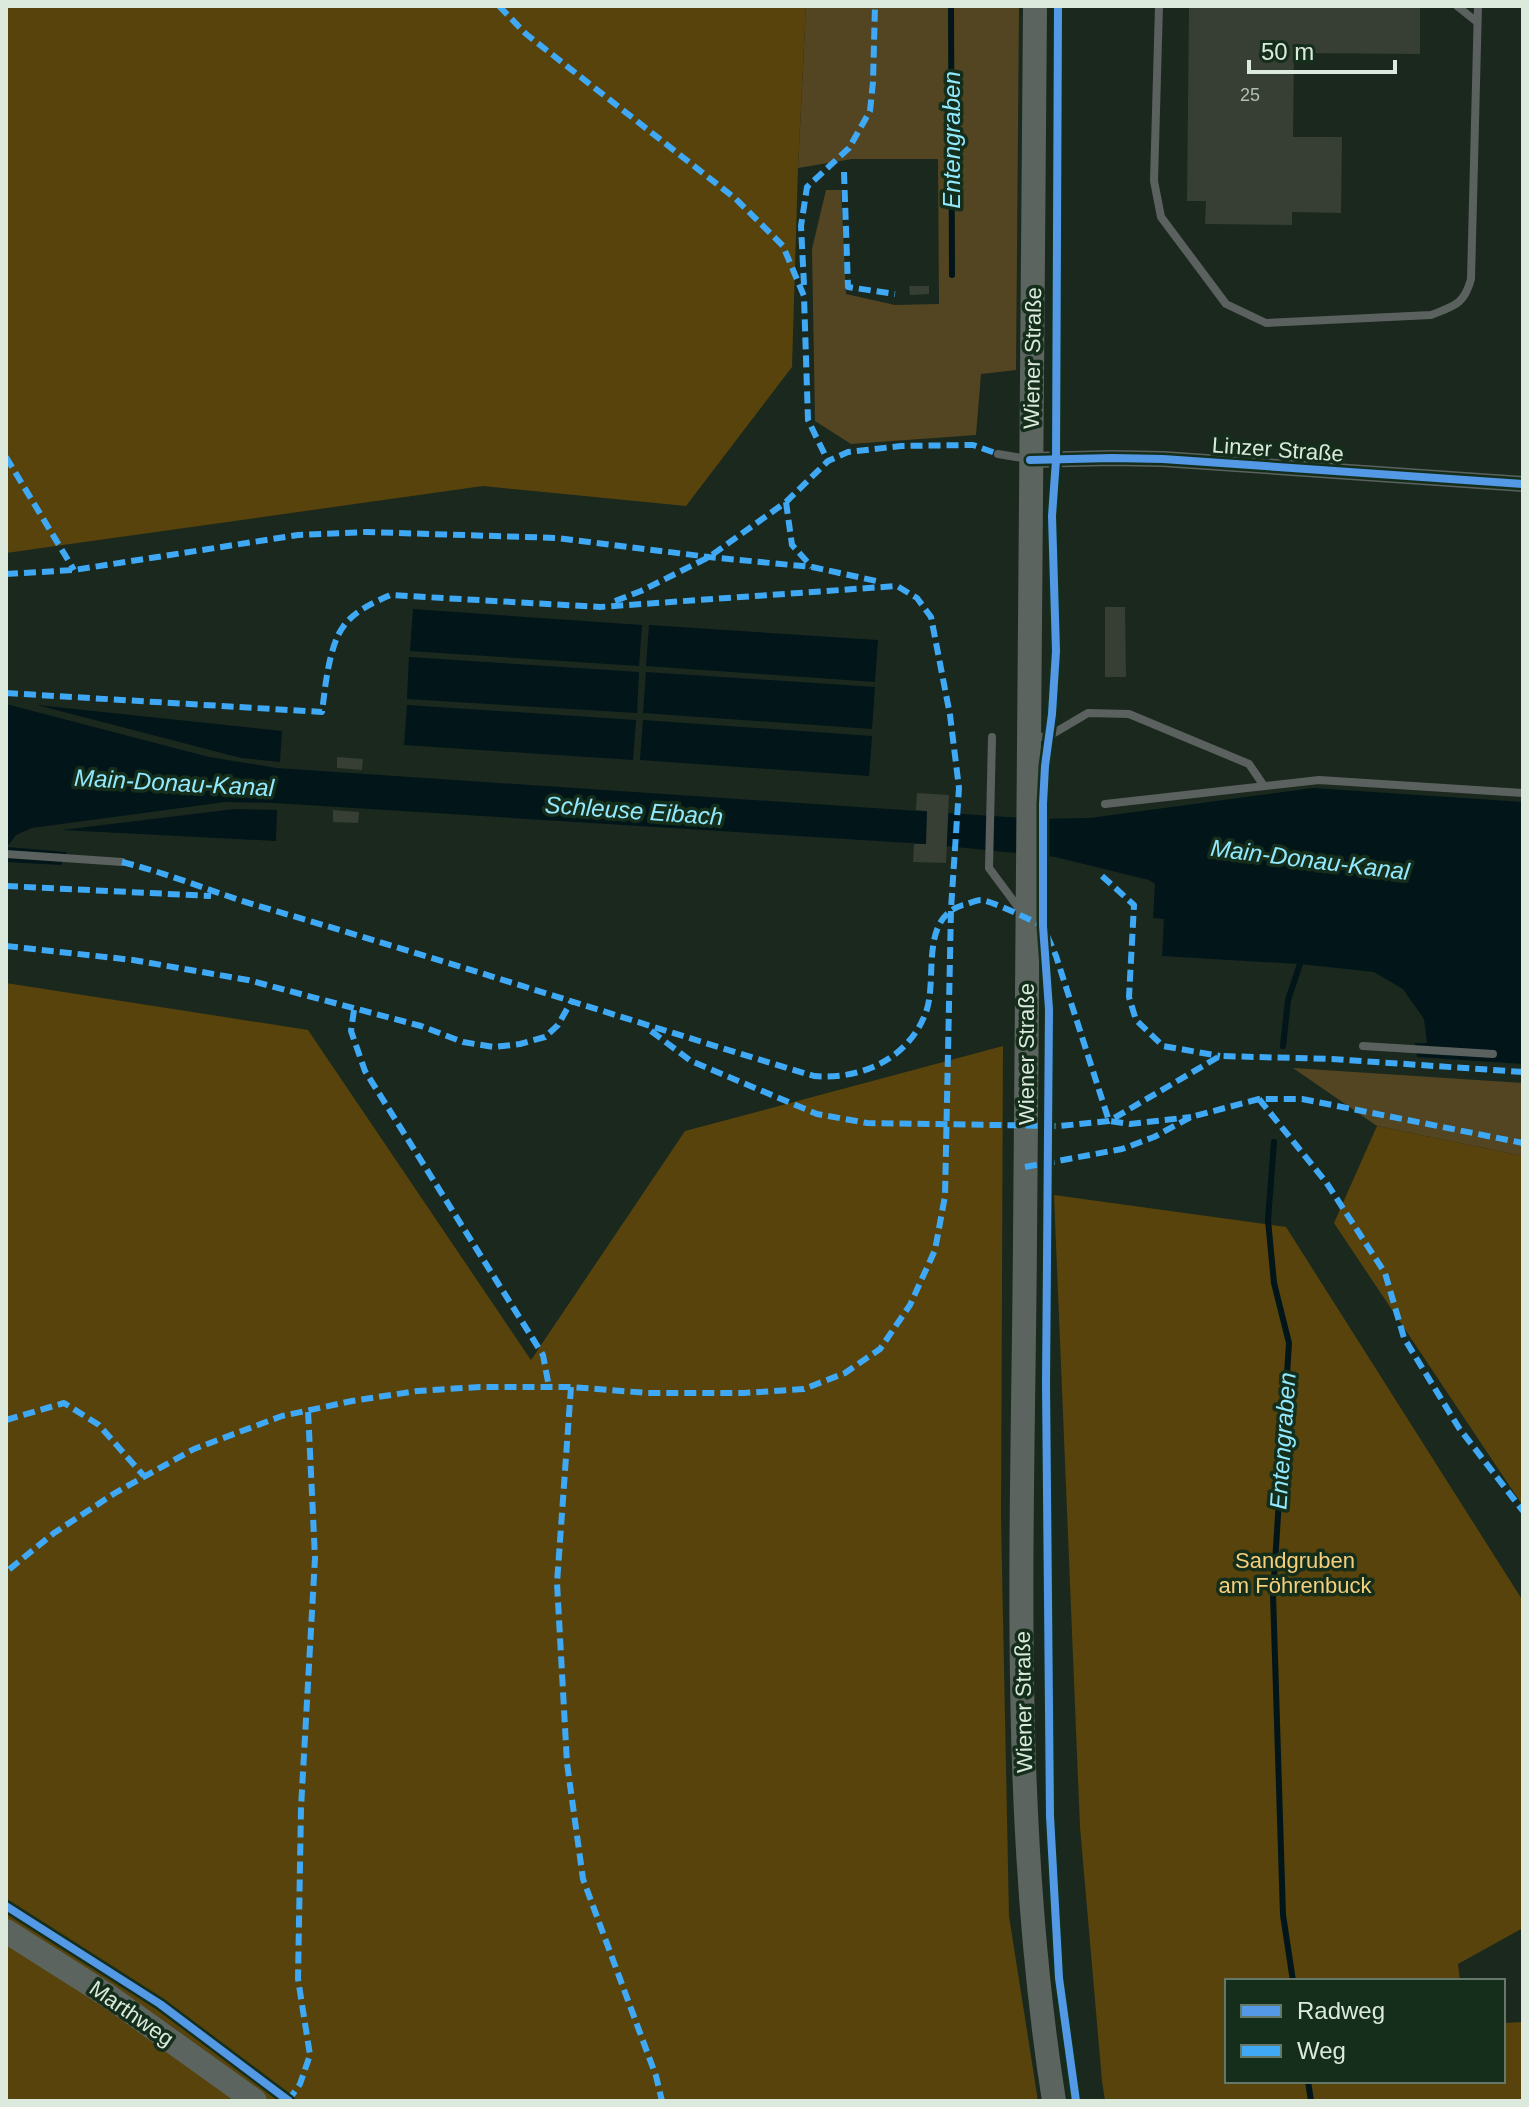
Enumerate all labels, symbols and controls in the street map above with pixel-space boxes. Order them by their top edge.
scale bar [1249,24,1395,74]
text: 50 m [1261,38,1314,65]
water label: Entengraben [938,71,965,209]
house number: 25 [1240,85,1260,105]
street label: Wiener Straße [1019,287,1046,429]
street label: Linzer Straße [1211,432,1345,467]
water label: Main-Donau-Kanal [73,764,275,801]
water label: Schleuse Eibach [544,791,724,830]
water label: Main-Donau-Kanal [1209,834,1412,885]
street label: Wiener Straße [1014,983,1039,1125]
water label: Entengraben [1264,1371,1301,1510]
park label: Sandgruben am Föhrenbuck [1219,1548,1372,1598]
street label: Wiener Straße [1010,1631,1037,1773]
street label: Marthweg [85,1975,178,2051]
legend [1225,1979,1505,2083]
text: Radweg [1297,1997,1385,2024]
text: Weg [1297,2037,1346,2064]

